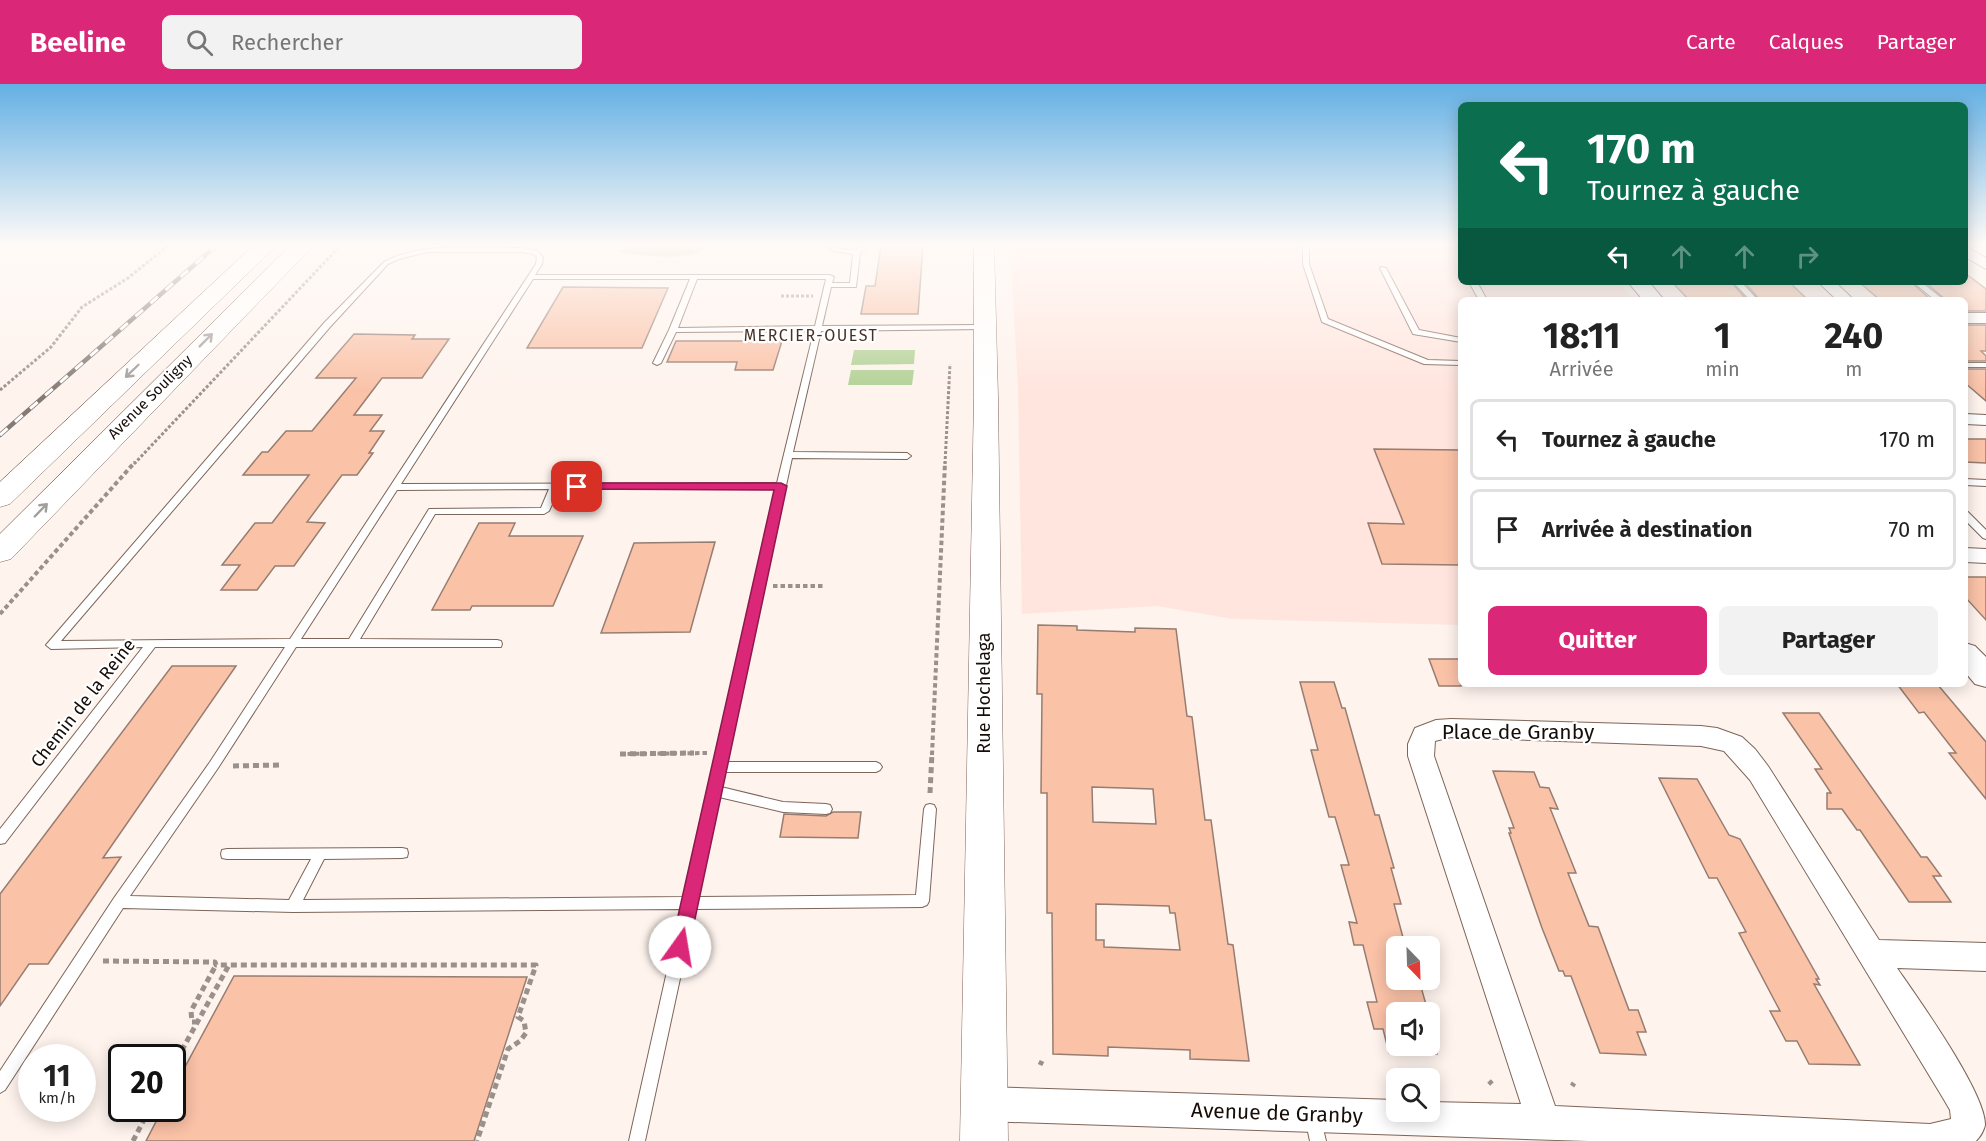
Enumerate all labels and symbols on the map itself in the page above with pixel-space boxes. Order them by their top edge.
district label: MERCIER-OUEST [744,326,878,345]
one-way arrow [199,333,214,348]
street label: Avenue Souligny [104,351,196,443]
one-way arrow [124,364,139,378]
pin [551,461,602,512]
one-way arrow [33,502,48,517]
street label: Rue Hochelaga [973,632,995,754]
street label: Chemin de la Reine [26,634,140,772]
street label: Place de Granby [1442,719,1595,745]
position arrow [648,915,712,979]
north arrow [1386,936,1440,990]
speed limit sign: 20 [108,1044,186,1122]
street label: Avenue de Granby [1191,1097,1364,1129]

